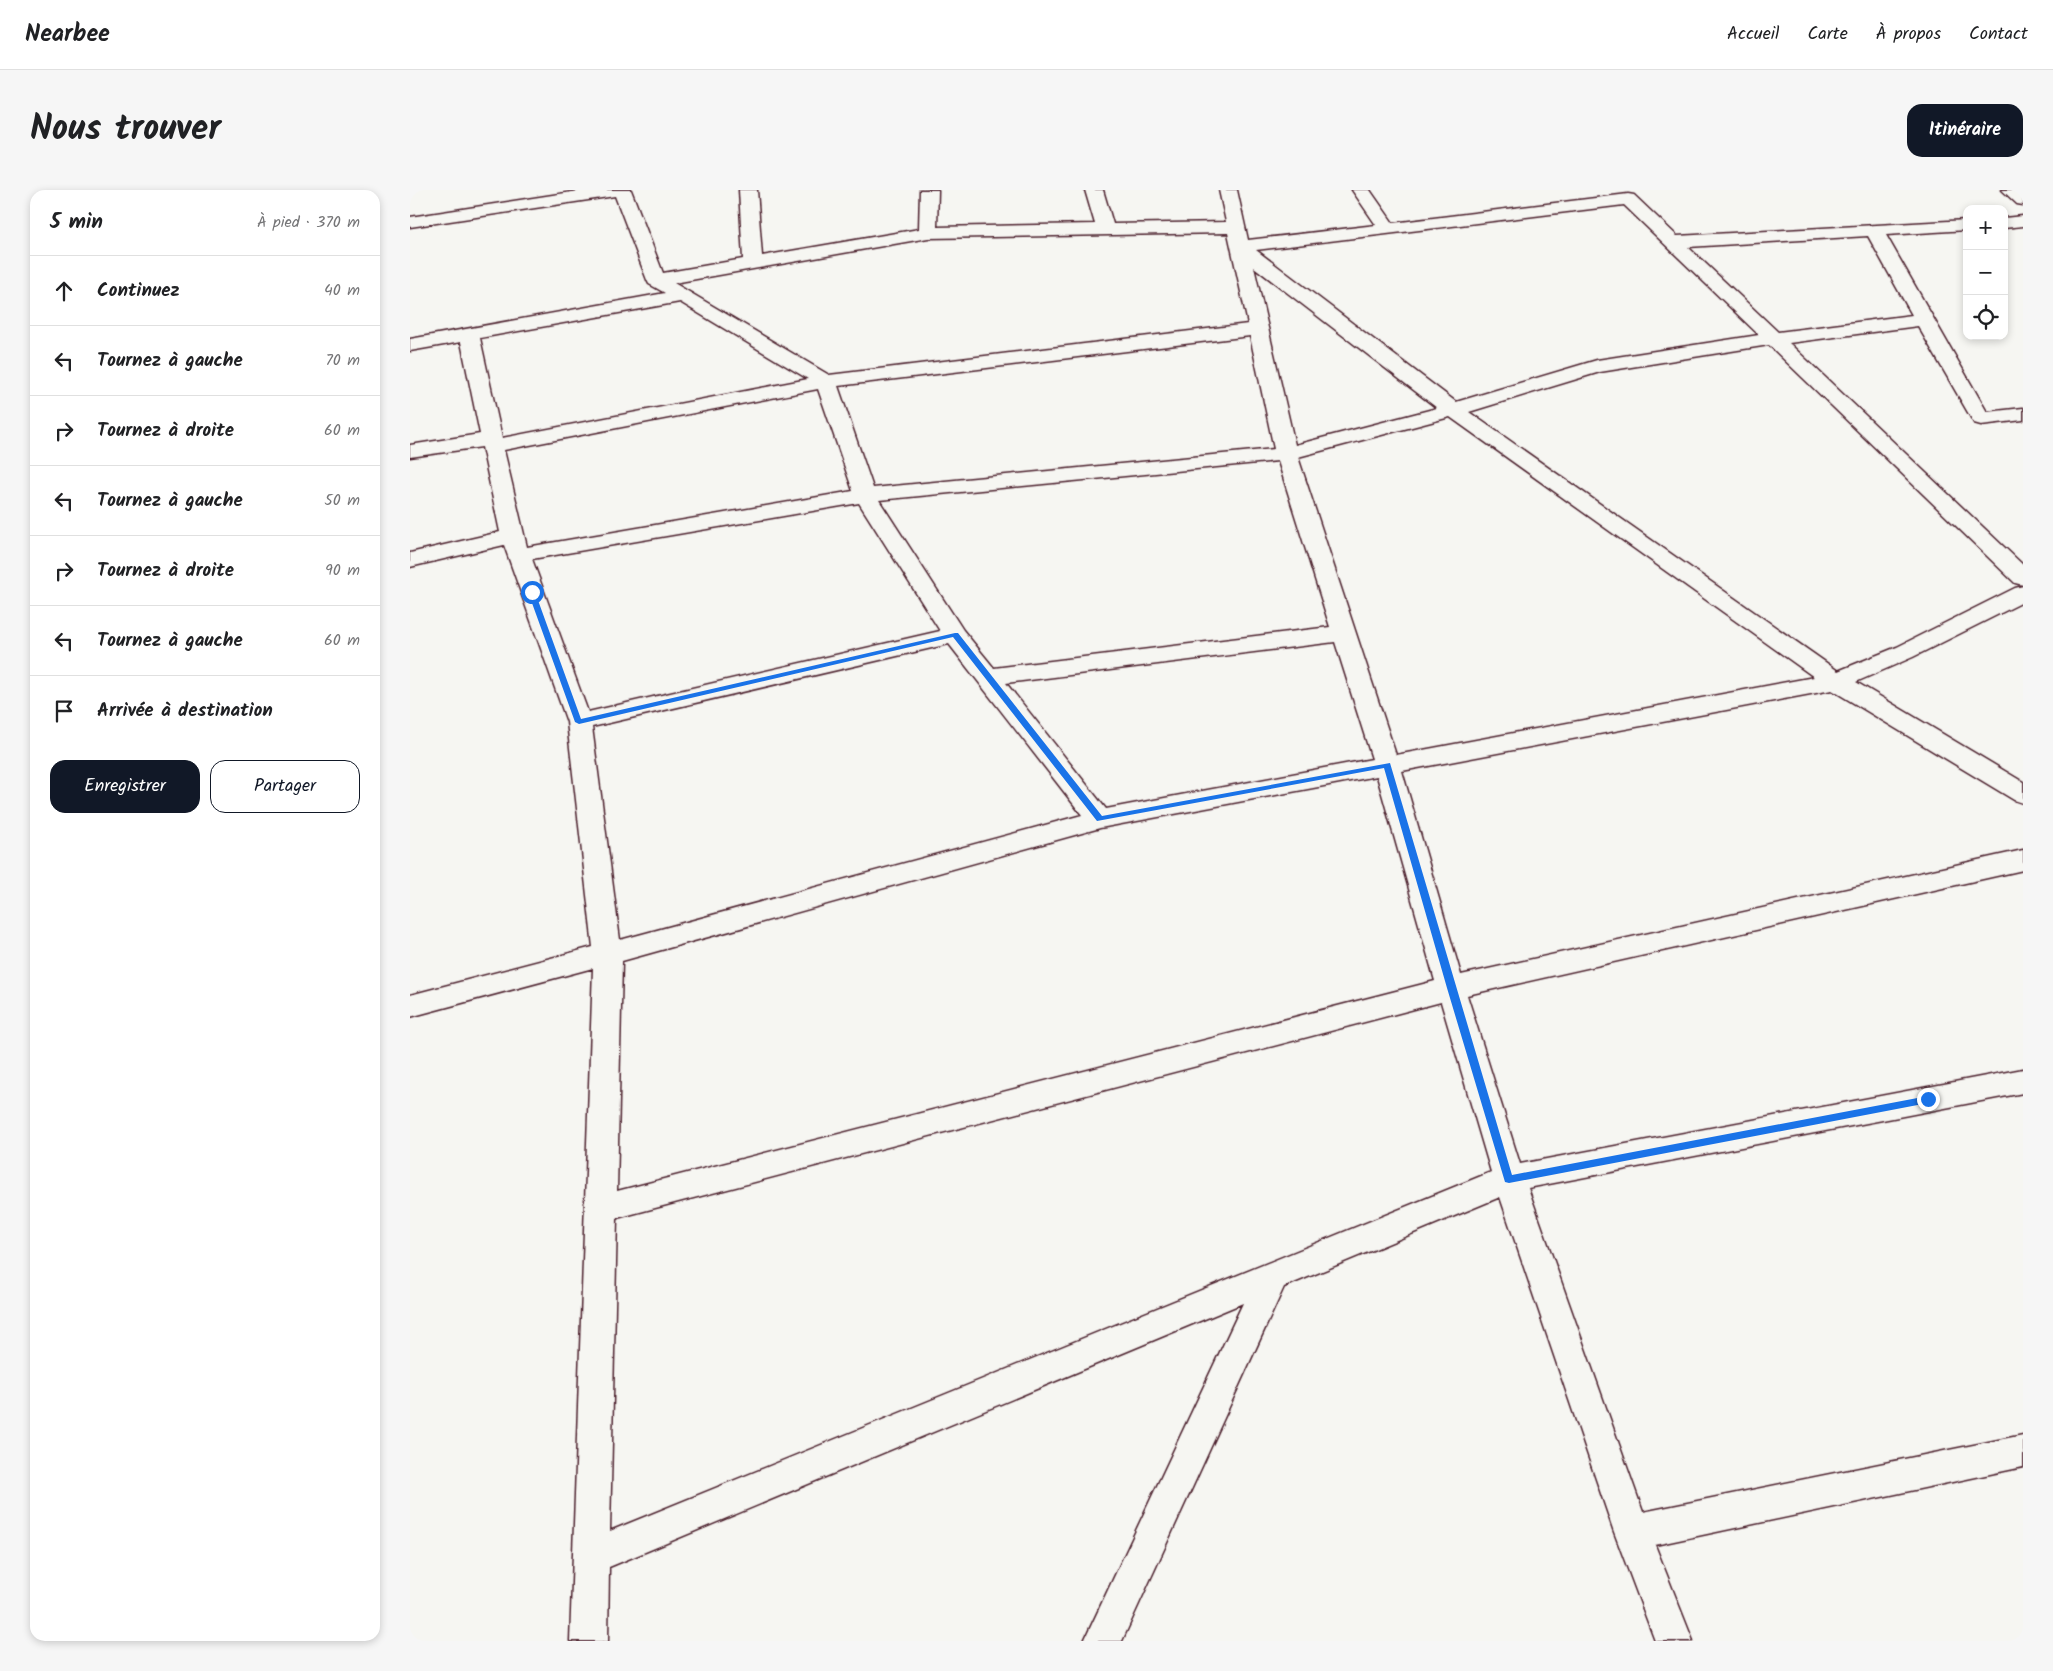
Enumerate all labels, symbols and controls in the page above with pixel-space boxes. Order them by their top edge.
text: Nearbee [25,15,110,54]
text: Accueil [1727,20,1780,49]
text: Carte [1808,20,1848,49]
text: À propos [1876,20,1941,49]
text: Contact [1969,20,2028,49]
text: Nous trouver [30,102,221,158]
button: Itinéraire [1907,104,2023,157]
map controls [1963,205,2008,340]
button: + [1963,205,2008,250]
text: 5 min [50,206,103,239]
text: À pied · 370 m [257,210,360,235]
button: − [1963,250,2008,295]
text: Continuez [97,276,180,306]
icon: ahead [50,277,78,305]
text: 40 m [324,278,360,303]
button: locate [1963,295,2008,340]
text: Tournez à gauche [97,346,243,376]
icon: left [50,347,78,375]
text: 70 m [325,348,360,373]
text: Tournez à droite [97,416,234,446]
icon: right [50,417,78,445]
text: 60 m [324,418,360,443]
text: Tournez à gauche [97,486,243,516]
icon: left [50,487,78,515]
text: 50 m [324,488,360,513]
text: Tournez à droite [97,556,234,586]
icon: right [50,557,78,585]
text: 90 m [325,558,360,583]
route start [521,581,544,604]
text: Tournez à gauche [97,626,243,656]
icon: left [50,627,78,655]
text: 60 m [324,628,360,653]
text: Arrivée à destination [97,696,273,726]
icon: arrive [50,697,78,725]
button: Enregistrer [50,760,200,813]
button: Partager [210,760,360,813]
route end [1917,1088,1940,1111]

